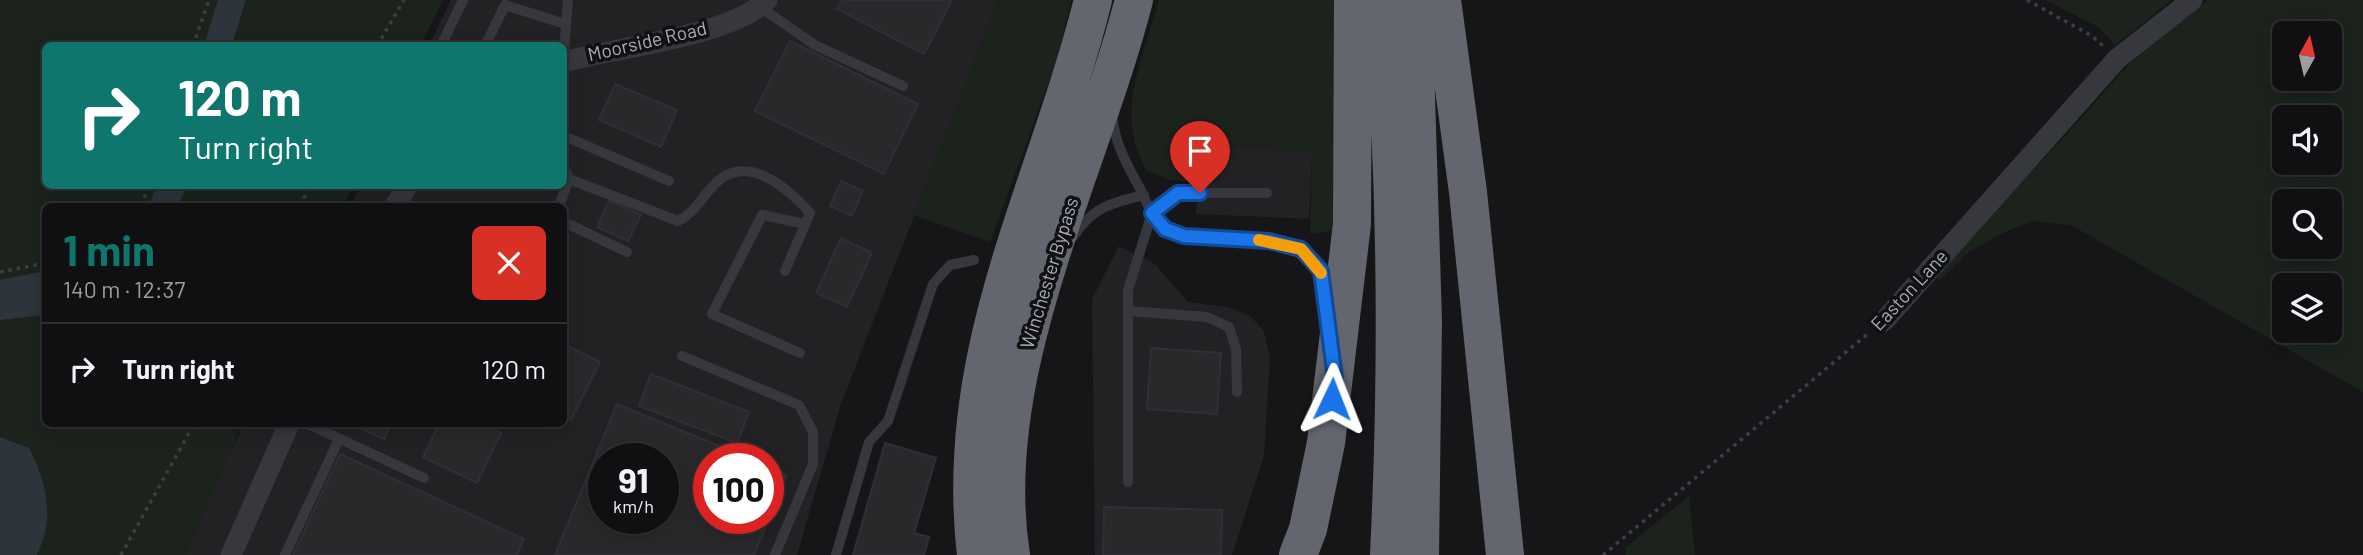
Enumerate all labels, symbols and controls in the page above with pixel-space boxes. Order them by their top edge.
street label: Moorside Road [585,16,709,65]
north arrow [2272,21,2342,91]
map controls [2272,21,2342,343]
text: 120 m [178,67,301,126]
icon: right [63,70,154,161]
button: sound [2272,105,2342,175]
pin [1170,121,1230,193]
text: Turn right [178,127,313,165]
icon: arrive [1181,132,1219,170]
button: search [2272,189,2342,259]
street label: Winchester Bypass [1015,194,1082,351]
text: 1 min [63,224,155,274]
button: close [472,226,546,300]
street label: Easton Lane [1865,244,1952,335]
button: layers [2272,273,2342,343]
text: 140 m · 12:37 [63,275,185,303]
icon: right [63,350,101,388]
text: Turn right [122,353,235,384]
text: 120 m [482,353,546,384]
position arrow [1295,362,1369,436]
speed limit sign: 100 [693,443,784,534]
text: 91 [618,458,649,500]
text: km/h [613,495,654,517]

